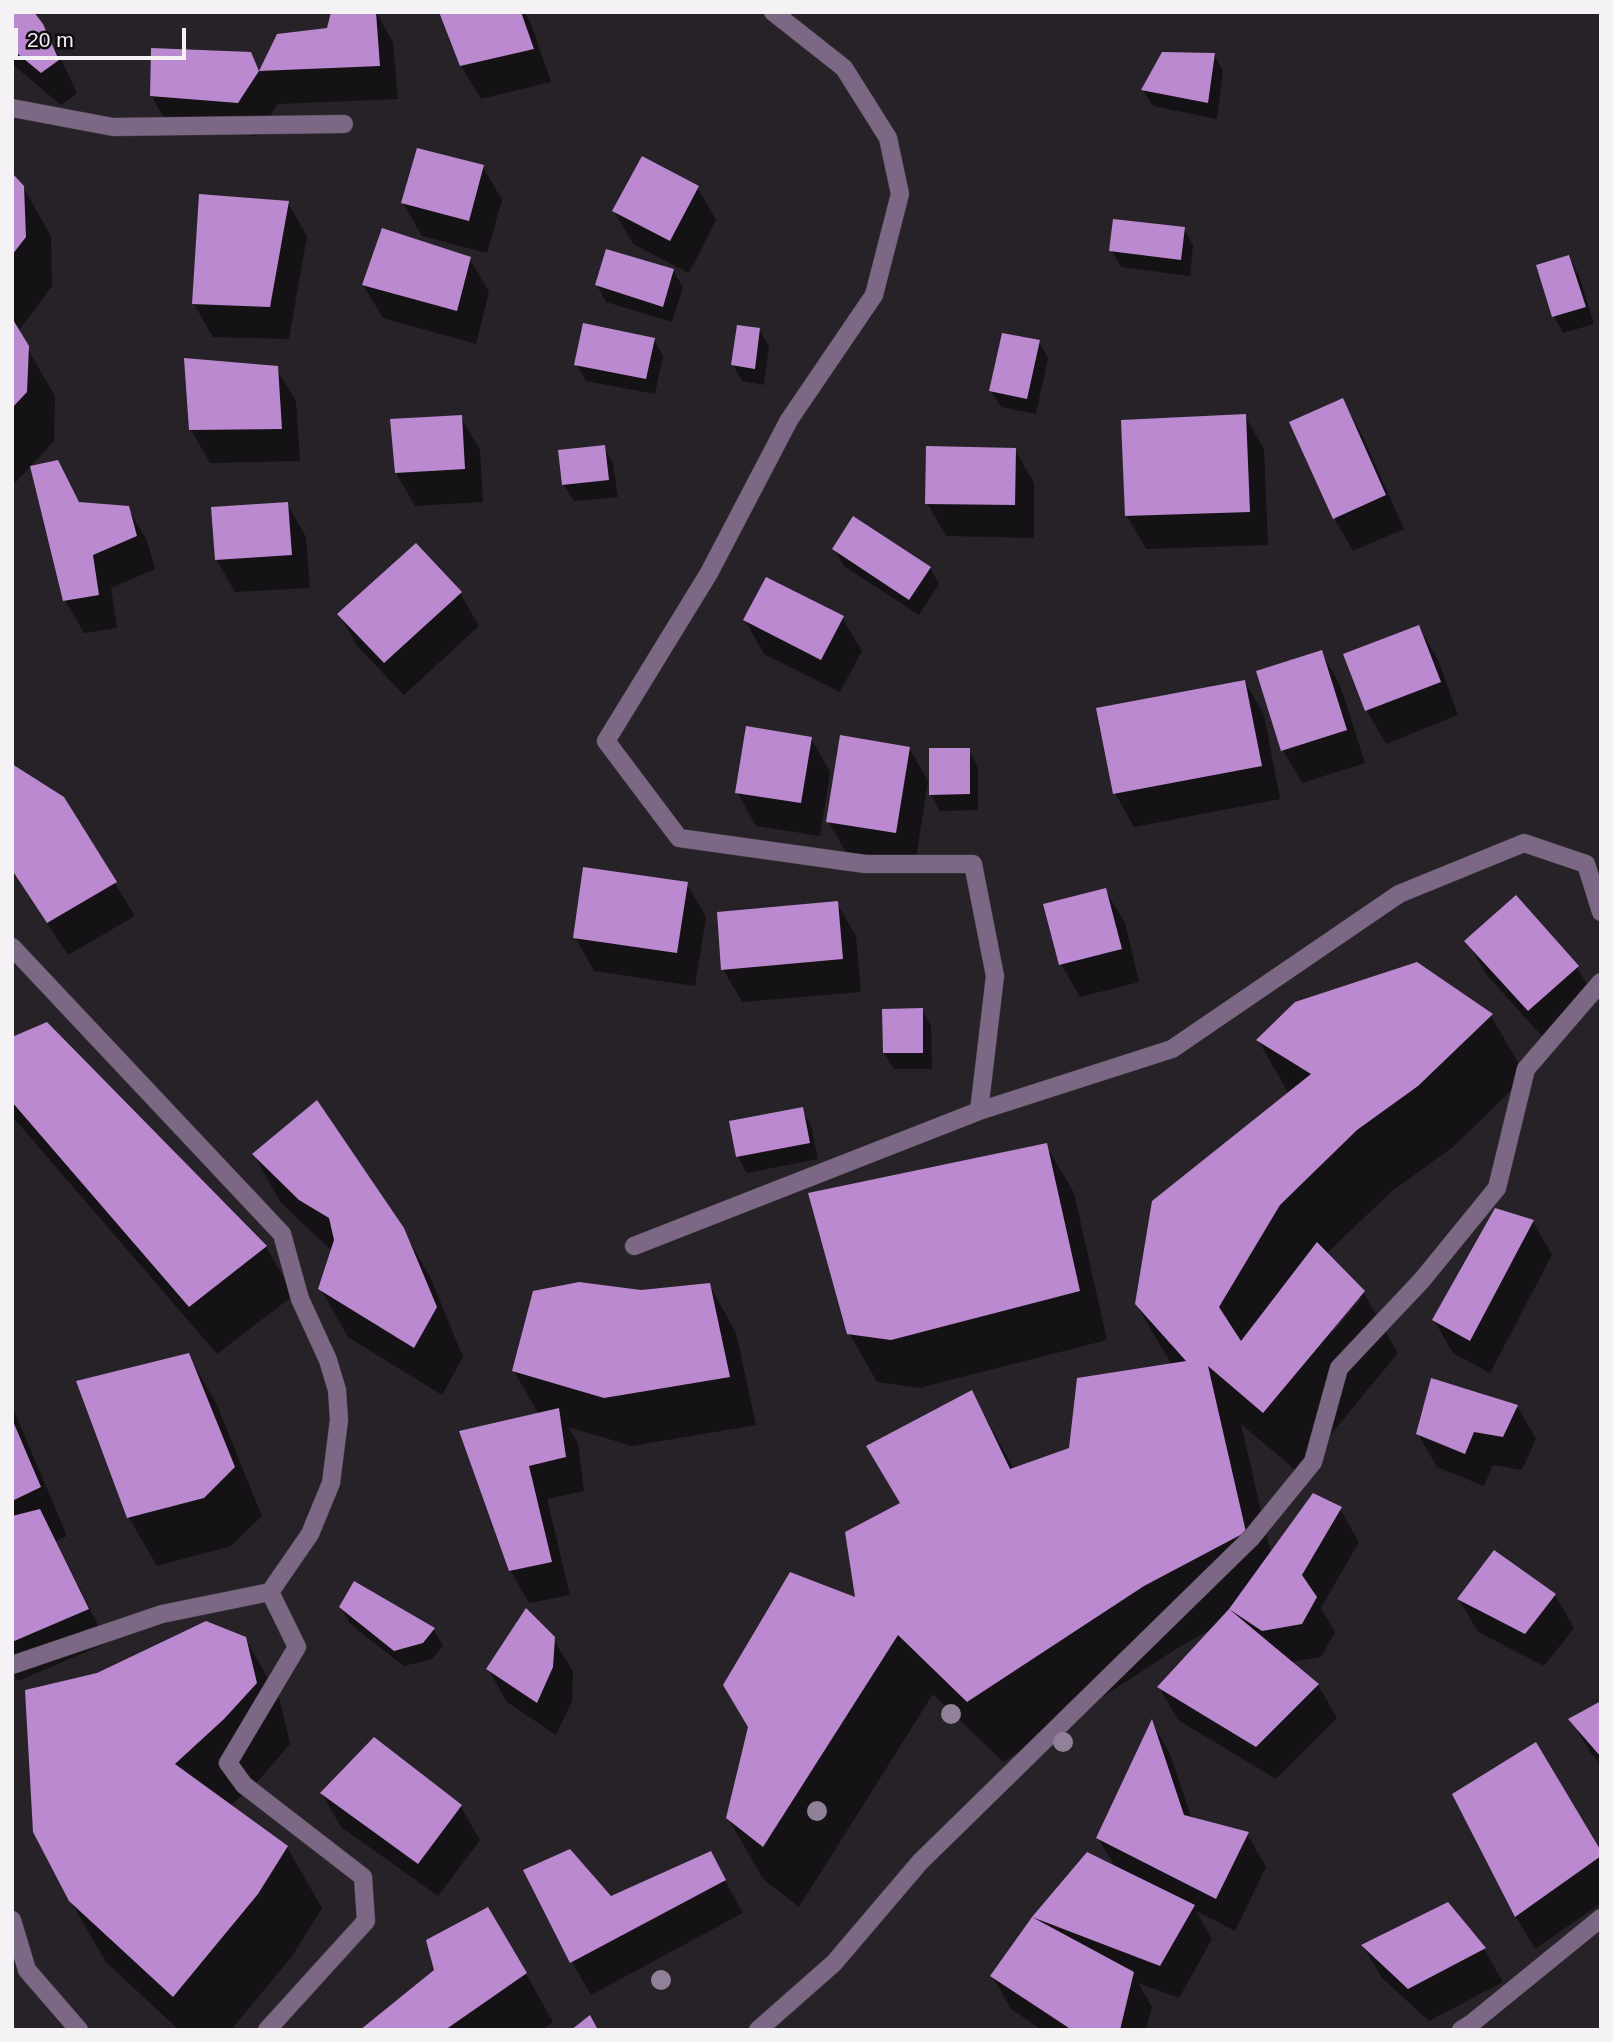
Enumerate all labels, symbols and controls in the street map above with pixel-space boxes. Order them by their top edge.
scale bar [18,14,189,58]
text: 20 m [27,28,74,51]

